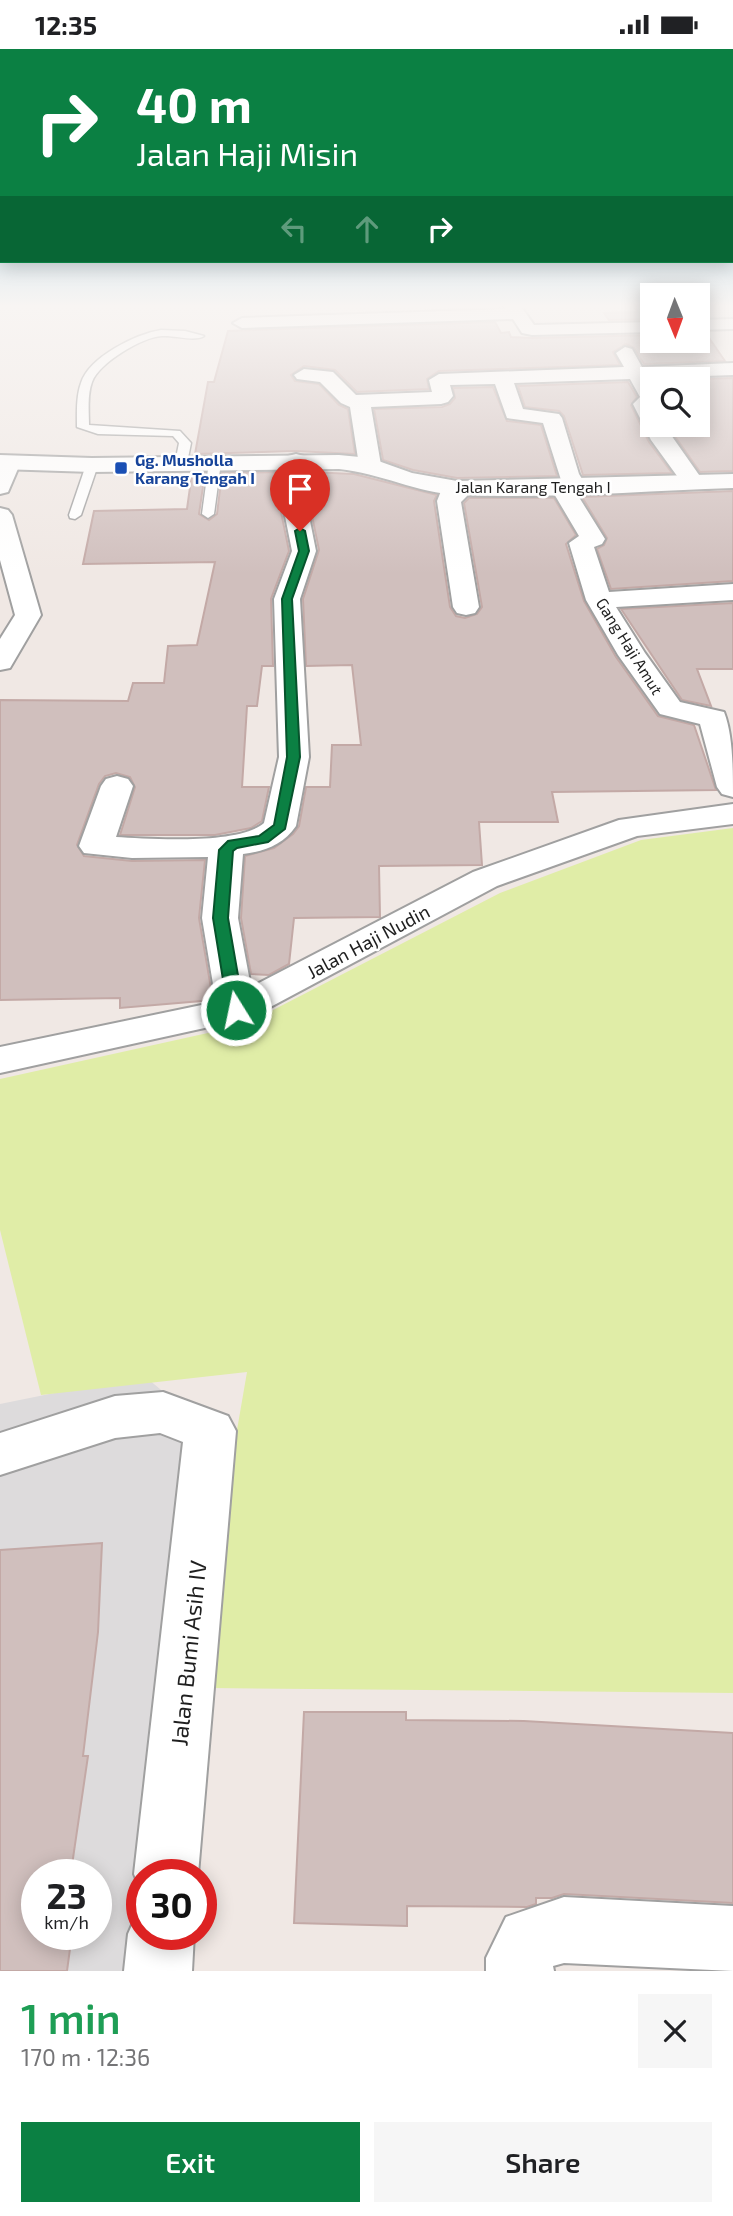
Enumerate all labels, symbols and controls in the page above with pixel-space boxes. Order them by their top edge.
text: 12:35 [35,9,97,40]
text: 40 m [136,74,252,133]
icon: right [21,77,112,168]
text: Jalan Haji Misin [136,134,358,172]
icon: left [275,210,313,248]
icon: ahead [348,210,386,248]
icon: right [421,210,459,248]
north arrow [640,283,710,353]
map controls [640,283,710,437]
button: search [640,367,710,437]
place label: Gg. Musholla Karang Tengah I [135,450,255,487]
pin [270,459,330,531]
marker: Gg. Musholla Karang Tengah I [113,460,129,476]
icon: arrive [281,470,319,508]
street label: Jalan Karang Tengah I [455,477,611,496]
street label: Gang Haji Amut [592,594,667,698]
street label: Jalan Haji Nudin [303,899,433,983]
position arrow [199,973,273,1047]
street label: Jalan Bumi Asih IV [164,1559,212,1747]
speed limit sign: 30 [126,1859,217,1950]
text: 23 [46,1874,87,1916]
text: km/h [44,1911,89,1933]
text: 1 min [21,1992,121,2042]
button: close [638,1994,712,2068]
text: 170 m · 12:36 [21,2043,150,2071]
button: Exit [21,2122,360,2202]
button: Share [374,2122,712,2202]

